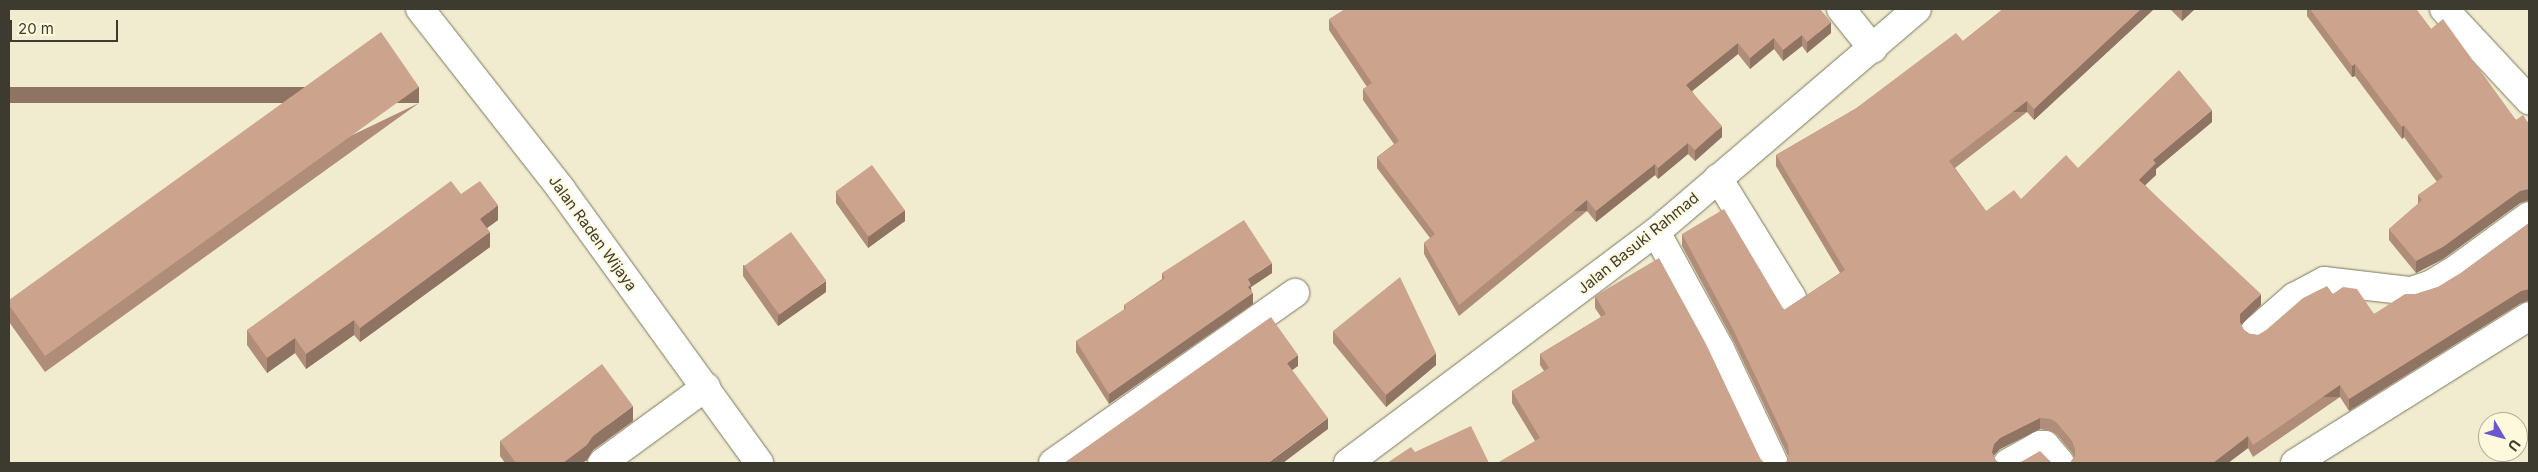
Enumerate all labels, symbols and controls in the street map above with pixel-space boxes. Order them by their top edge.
scale bar [12,10,120,42]
text: 20 m [18,19,54,38]
street label: Jalan Raden Wijaya [545,172,641,294]
street label: Jalan Basuki Rahmad [1574,189,1702,297]
north arrow [2478,412,2528,462]
text: U [2505,437,2524,455]

